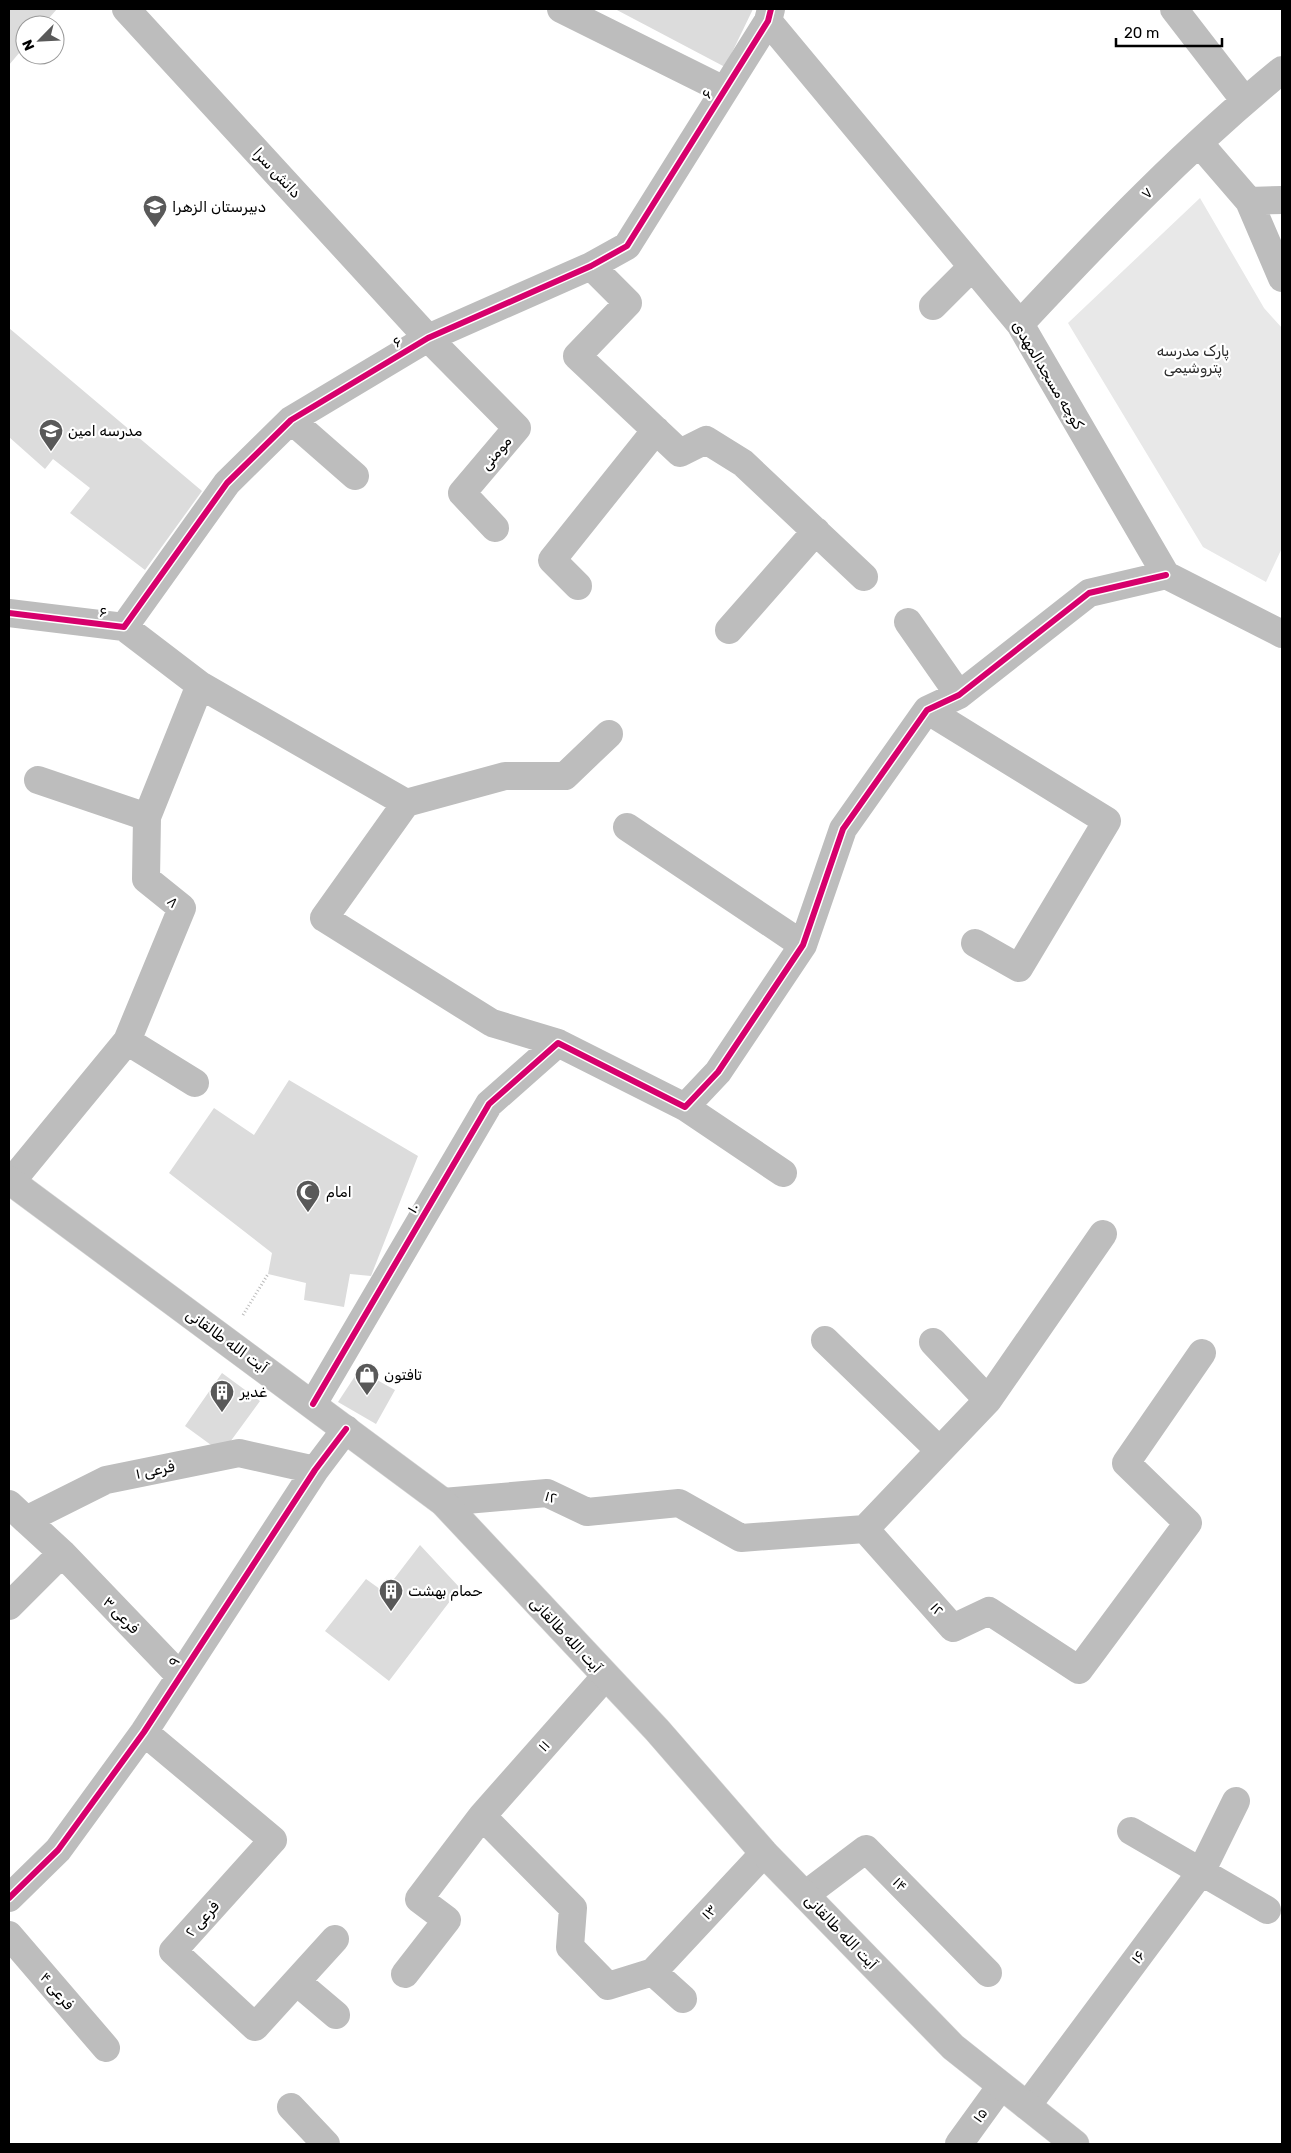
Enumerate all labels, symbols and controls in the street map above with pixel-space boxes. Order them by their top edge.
north arrow [15,15,65,65]
scale bar [1116,15,1222,47]
text: 20 m [1124,24,1159,42]
text: N [19,37,38,53]
street label: ۶ [697,86,717,102]
street label: دانش سرا [249,144,305,202]
street label: ۷ [1137,183,1157,203]
school or university icon: دبیرستان الزهرا [142,194,168,228]
place label: دبیرستان الزهرا [172,198,266,216]
street label: کوچه مسجدالمهدی [1008,317,1088,433]
street label: ۶ [389,332,405,352]
park label: پارک مدرسه پتروشیمی [1157,342,1229,378]
school or university icon: مدرسه امین [38,418,64,452]
place label: مدرسه امین [68,422,142,440]
street label: مومنی [477,432,515,474]
street label: ۶ [98,603,108,621]
street label: ۸ [163,892,183,912]
mosque icon: امام [295,1179,321,1213]
place label: امام [326,1183,352,1202]
street label: ۱۰ [403,1199,423,1217]
street label: آیت الله طالقانی [182,1305,272,1377]
shop icon: تافتون [354,1362,380,1396]
place label: تافتون [384,1366,422,1384]
building icon: غدیر [209,1379,235,1413]
place label: غدیر [239,1383,267,1401]
street label: فرعی ۱ [134,1457,176,1483]
street label: ۱۲ [543,1487,559,1507]
building icon: حمام بهشت [378,1578,404,1612]
place label: حمام بهشت [408,1582,483,1601]
street label: فرعی ۳ [99,1593,143,1637]
street label: آیت الله طالقانی [526,1593,606,1677]
street label: ۱۲ [926,1599,948,1619]
street label: ۹ [164,1653,184,1671]
street label: ۱۱ [534,1737,554,1755]
street label: ۱۴ [889,1873,911,1895]
street label: آیت الله طالقانی [801,1891,882,1974]
street label: فرعی ۲ [181,1897,223,1941]
street label: ۱۳ [698,1901,720,1923]
street label: ۱۶ [1127,1947,1149,1967]
street label: فرعی ۴ [36,1969,78,2013]
street label: ۱۵ [969,2104,991,2126]

